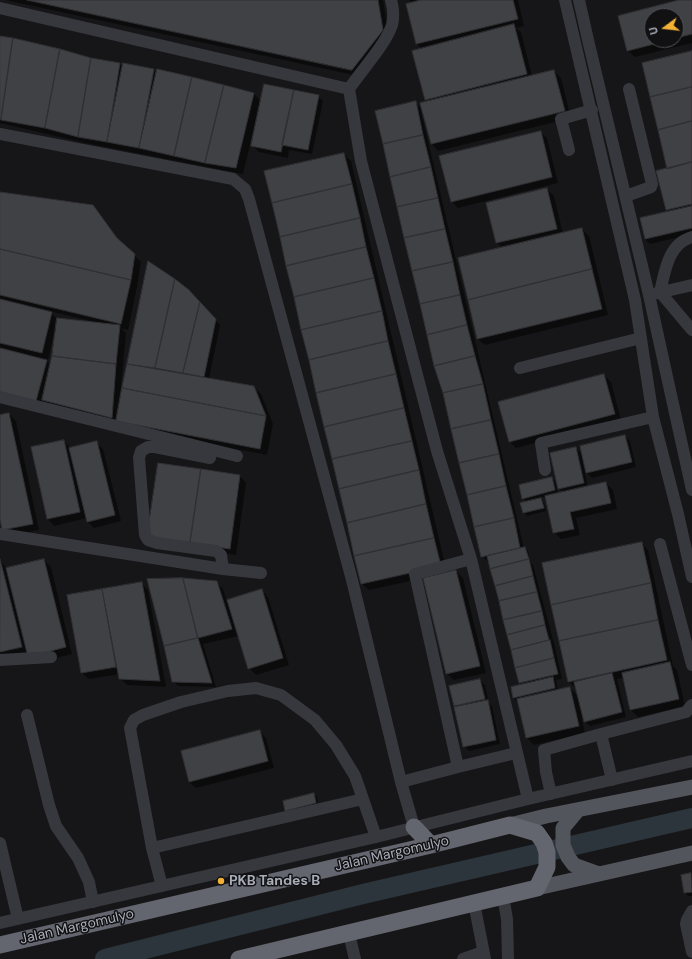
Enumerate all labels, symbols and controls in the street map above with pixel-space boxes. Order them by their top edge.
north arrow [644,8,684,48]
text: U [646,25,661,36]
street label: Jalan Margomulyo [333,833,451,875]
place label: PKB Tandes B [229,873,320,889]
marker: PKB Tandes B [216,876,226,886]
street label: Jalan Margomulyo [18,906,136,948]

